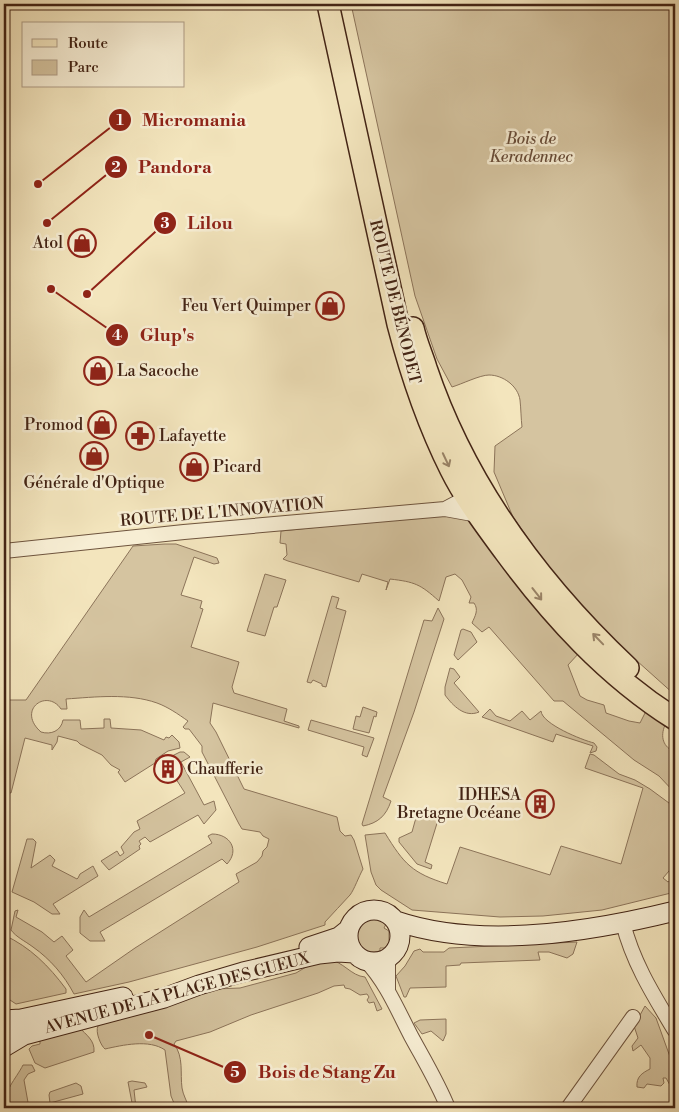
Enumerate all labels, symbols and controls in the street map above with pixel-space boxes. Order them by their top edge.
legend [22,22,185,88]
text: Route [68,34,108,53]
text: Parc [68,58,99,77]
callout: Micromania [107,103,256,136]
text: Micromania [142,109,246,132]
text: 1 [116,111,124,130]
park label: Bois de Keradennec [489,129,573,167]
callout: Pandora [103,150,221,183]
text: Pandora [138,156,212,179]
text: 2 [111,158,121,177]
callout: Lilou [152,206,243,239]
text: Lilou [187,212,233,235]
text: 3 [160,214,170,233]
street label: ROUTE DE BÉNODET [365,217,427,386]
shop icon: Atol [67,228,97,258]
place label: Atol [32,233,63,253]
shop icon: Feu Vert Quimper [315,291,345,321]
place label: Feu Vert Quimper [181,296,311,316]
callout: Glup's [104,319,204,352]
text: Glup's [140,324,195,347]
text: 4 [112,326,122,345]
shop icon: La Sacoche [83,356,113,386]
place label: La Sacoche [117,361,199,381]
shop icon: Promod [87,410,117,440]
place label: Promod [24,415,83,435]
pharmacy icon: Lafayette [125,421,155,451]
place label: Lafayette [159,426,226,446]
shop icon: Générale d'Optique [79,441,109,471]
shop icon: Picard [179,452,209,482]
one-way arrow [442,452,452,467]
place label: Picard [213,457,261,477]
place label: Générale d'Optique [23,473,165,493]
street label: ROUTE DE L'INNOVATION [119,493,325,531]
one-way arrow [532,587,543,600]
one-way arrow [592,633,605,645]
building icon: Chaufferie [153,754,183,784]
place label: Chaufferie [187,759,263,779]
place label: IDHESA Bretagne Océane [396,785,522,823]
building icon: IDHESA Bretagne Océane [525,789,555,819]
street label: AVENUE DE LA PLAGE DES GUEUX [41,948,313,1038]
callout: Bois de Stang Zu [223,1055,406,1088]
text: Bois de Stang Zu [258,1061,396,1084]
text: 5 [230,1063,240,1082]

